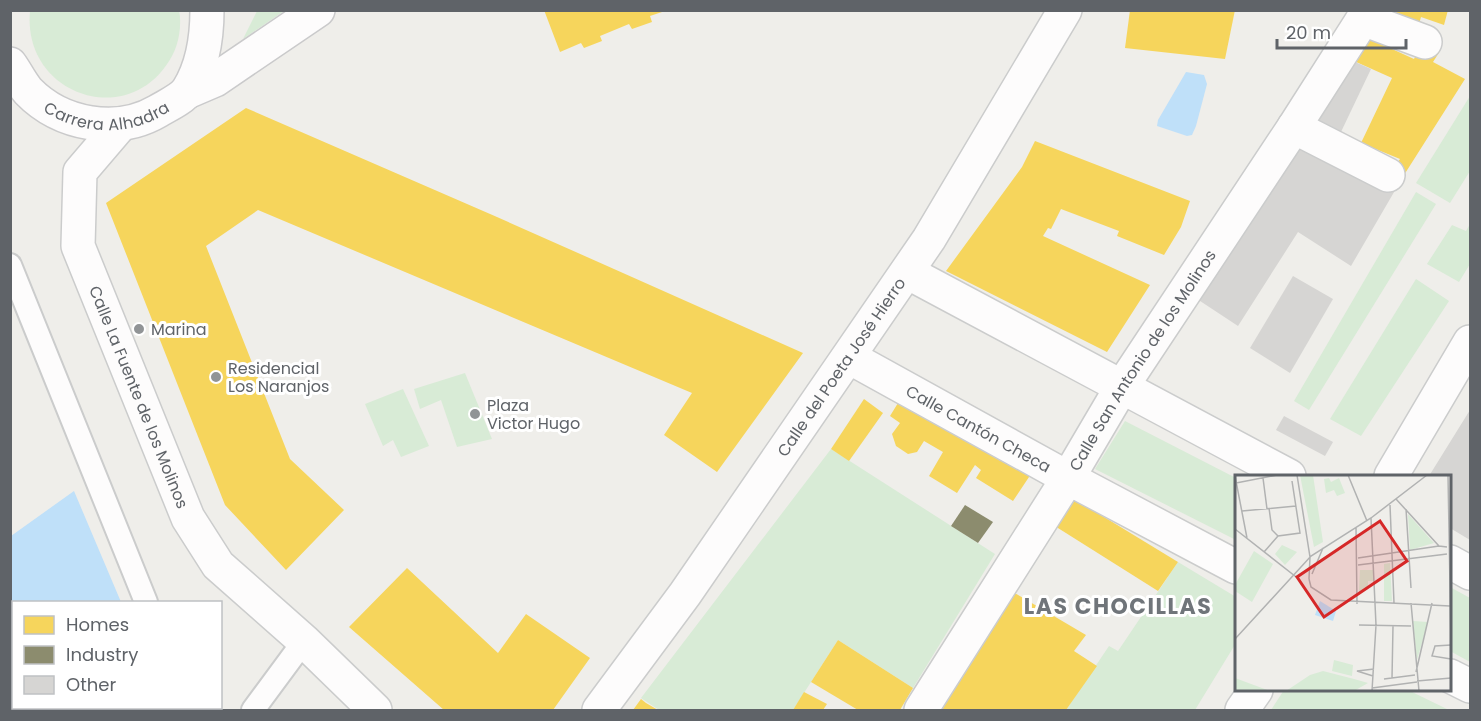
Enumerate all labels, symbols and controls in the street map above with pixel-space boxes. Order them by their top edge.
scale bar [1277,12,1406,50]
text: 20 m [1286,20,1331,45]
street label: Carrera Alhadra [42,89,172,111]
text: Carrera Alhadra [40,96,173,136]
street label: Calle San Antonio de los Molinos [1063,245,1221,475]
street label: Calle del Poeta José Hierro [771,273,911,461]
street label: Calle La Fuente de los Molinos [84,282,194,512]
place label: Marina [151,318,207,341]
marker: Marina [132,322,146,336]
place label: Residencial Los Naranjos [228,357,329,398]
marker: Residencial Los Naranjos [209,370,223,384]
street label: Calle Cantón Checa [902,379,1055,478]
place label: Plaza Victor Hugo [487,394,580,435]
marker: Plaza Victor Hugo [468,407,482,421]
inset map [1235,475,1451,691]
district label: LAS CHOCILLAS [1024,591,1212,622]
legend [12,601,222,709]
text: Homes [66,612,129,637]
text: Industry [66,642,138,667]
text: Other [66,672,116,697]

